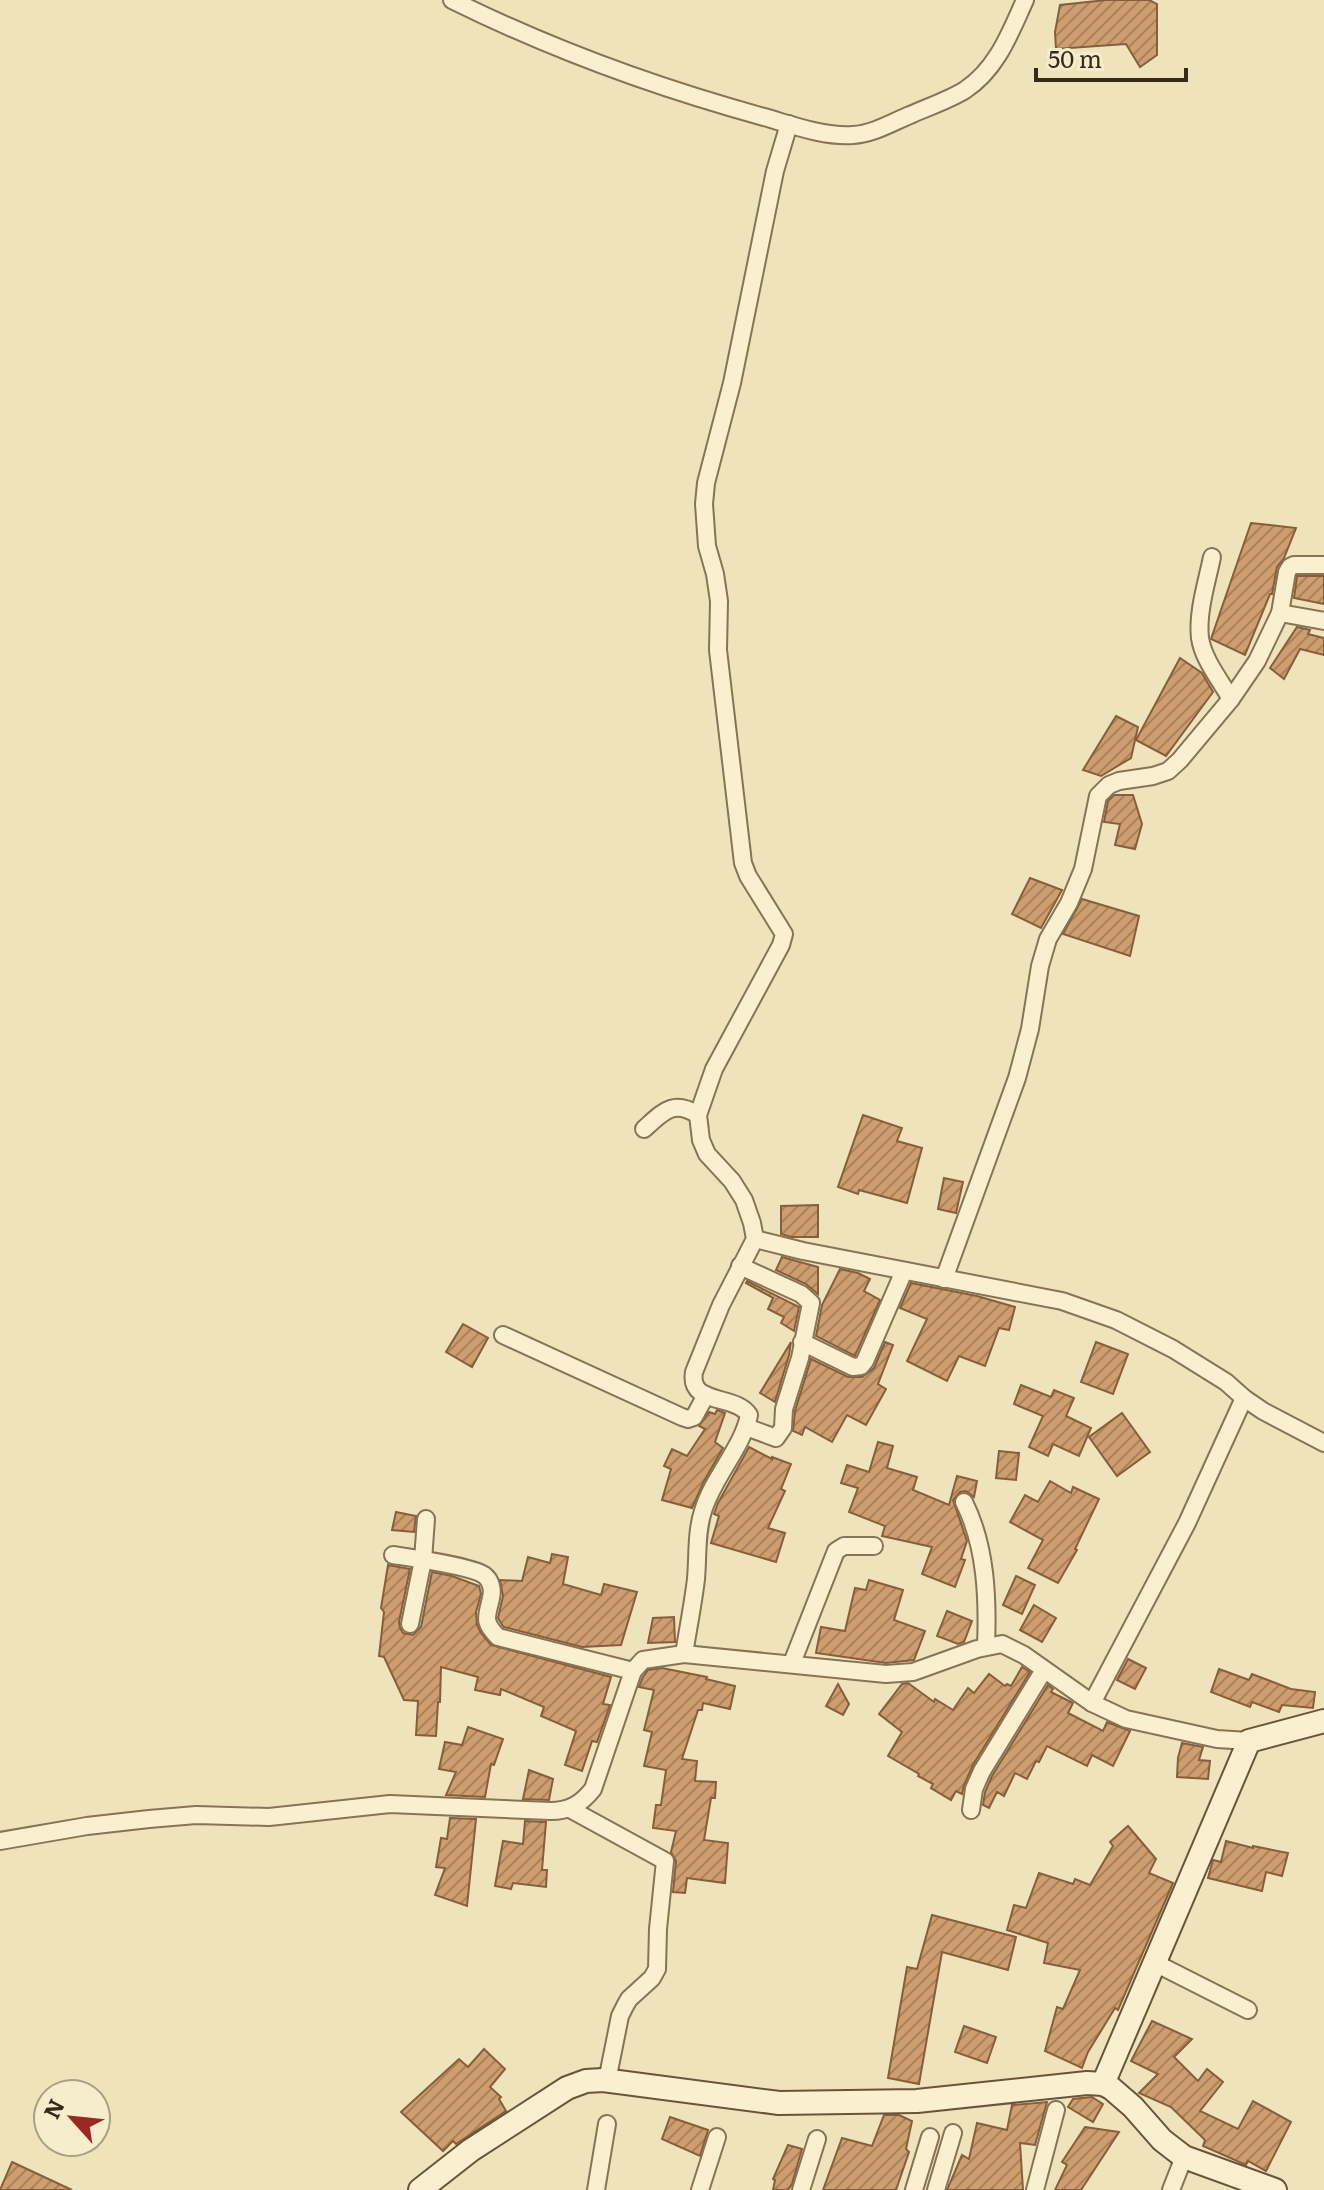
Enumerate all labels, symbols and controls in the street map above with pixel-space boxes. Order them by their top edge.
scale bar [1036,32,1186,82]
text: 50 m [1048,40,1102,75]
north arrow [32,2078,112,2158]
text: N [34,2093,72,2124]

